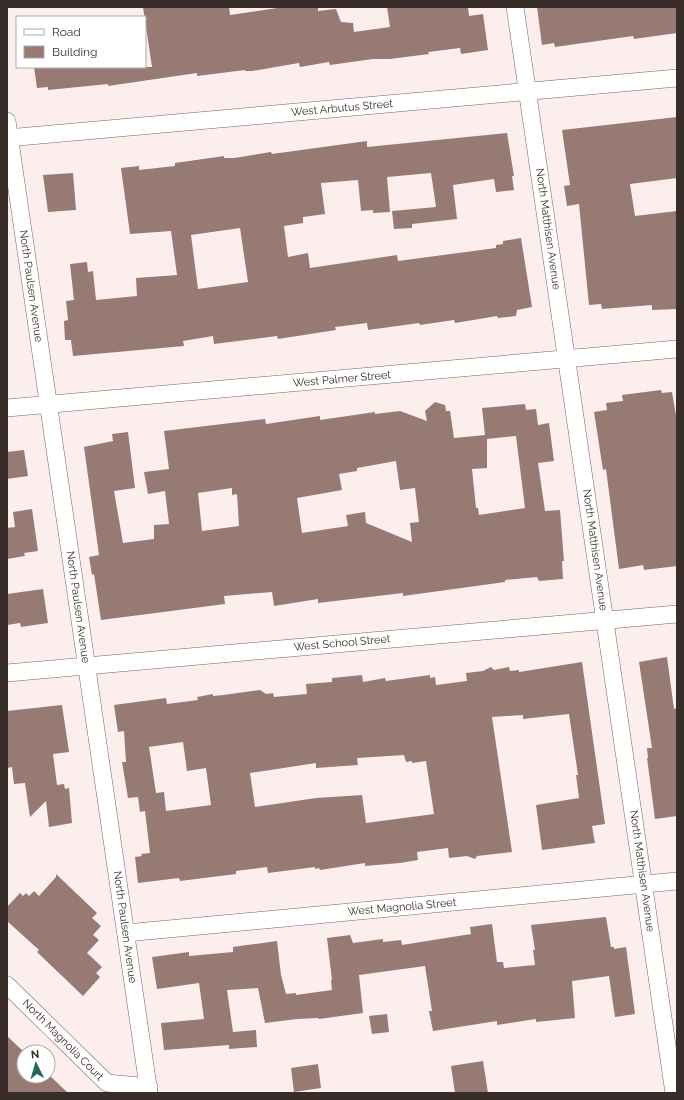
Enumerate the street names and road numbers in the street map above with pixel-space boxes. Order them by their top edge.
street label: West Arbutus Street [291,97,394,119]
street label: North Matthisen Avenue [533,167,563,291]
street label: North Paulsen Avenue [17,229,45,344]
street label: West Palmer Street [292,368,392,390]
street label: North Matthisen Avenue [580,488,610,612]
street label: North Paulsen Avenue [64,550,92,665]
street label: West School Street [293,632,391,654]
street label: North Matthisen Avenue [627,809,657,933]
street label: North Paulsen Avenue [111,870,139,985]
street label: West Magnolia Street [347,896,457,918]
street label: North Magnolia Court [20,997,106,1083]

